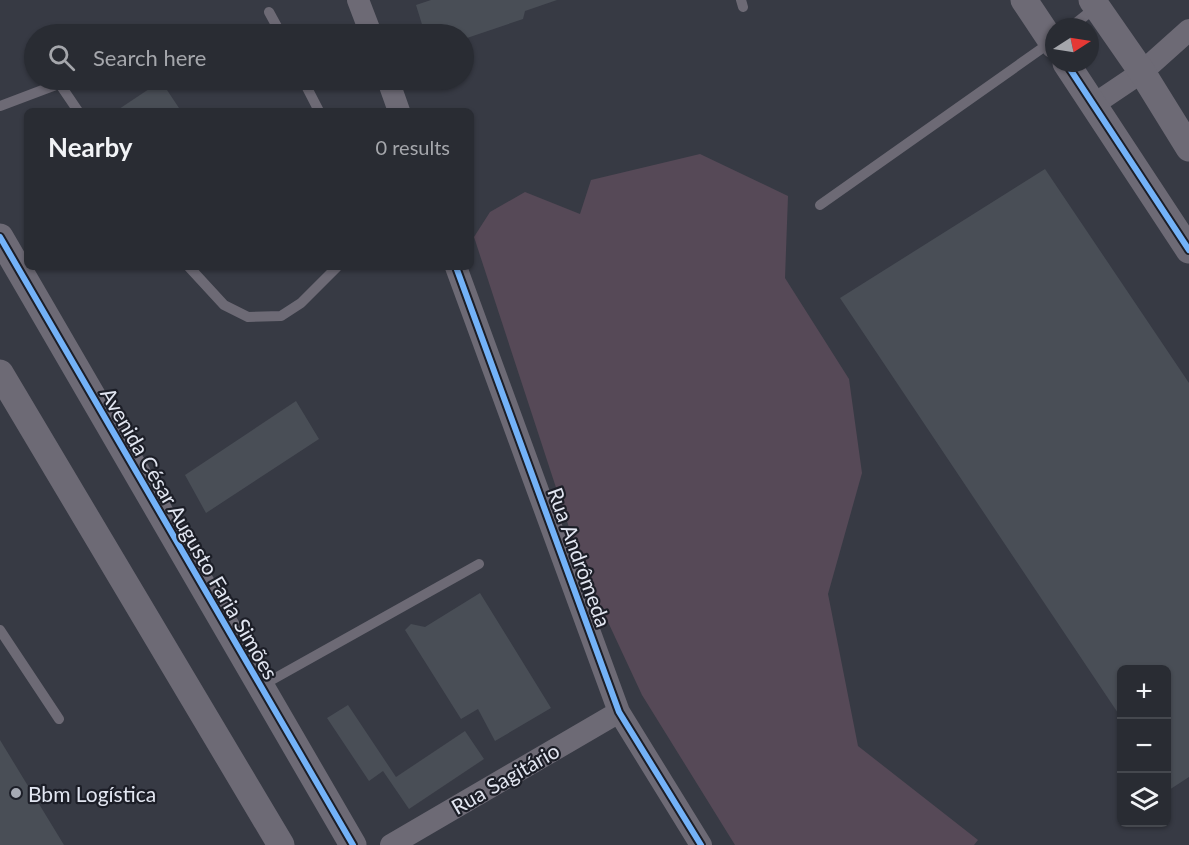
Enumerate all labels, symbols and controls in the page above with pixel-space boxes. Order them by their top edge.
north arrow [1045,18,1099,72]
search box [24,24,474,90]
icon: search [45,41,78,74]
text: Search here [93,44,206,71]
text: Nearby [48,131,133,163]
text: 0 results [375,135,450,159]
street label: Avenida César Augusto Faria Simões [96,383,284,683]
street label: Rua Andrômeda [543,484,617,630]
map controls [1117,665,1171,827]
button: + [1117,665,1171,719]
button: − [1117,719,1171,773]
street label: Rua Sagitário [447,737,563,819]
button: layers [1117,773,1171,827]
place label: Bbm Logística [28,781,156,806]
marker: Bbm Logística [9,786,23,800]

